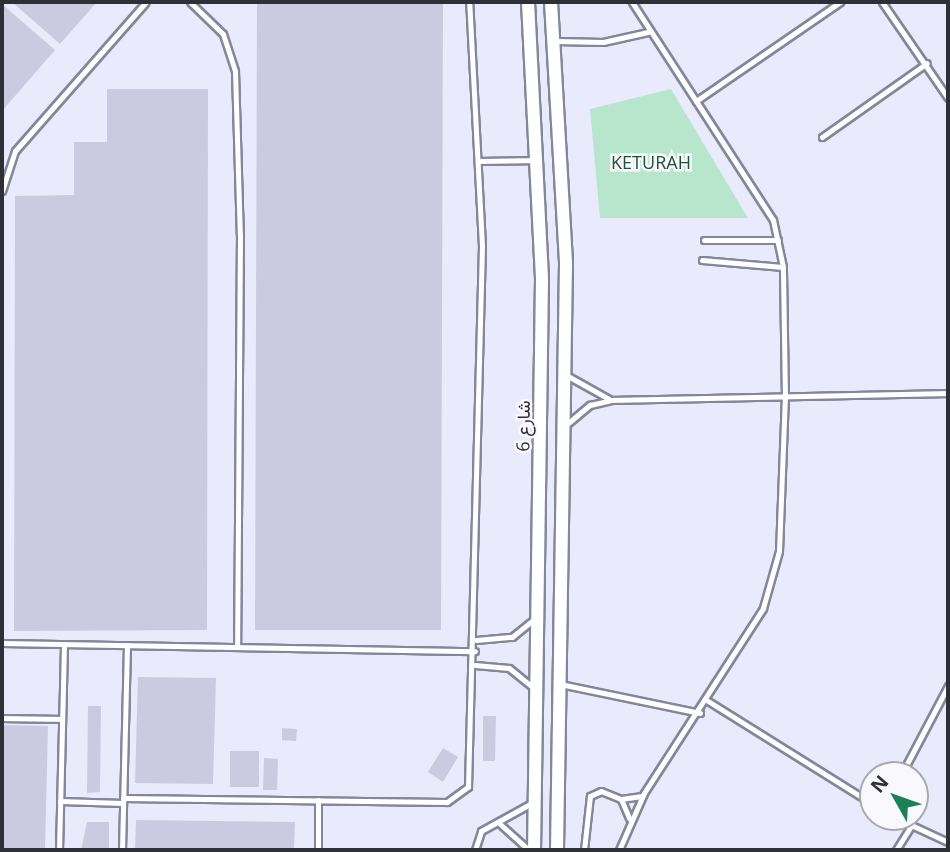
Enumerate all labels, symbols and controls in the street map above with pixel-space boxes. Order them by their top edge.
park label: KETURAH [611,151,691,173]
street label: شارع 6 [512,400,534,452]
north arrow [859,761,929,831]
text: N [865,770,894,798]

